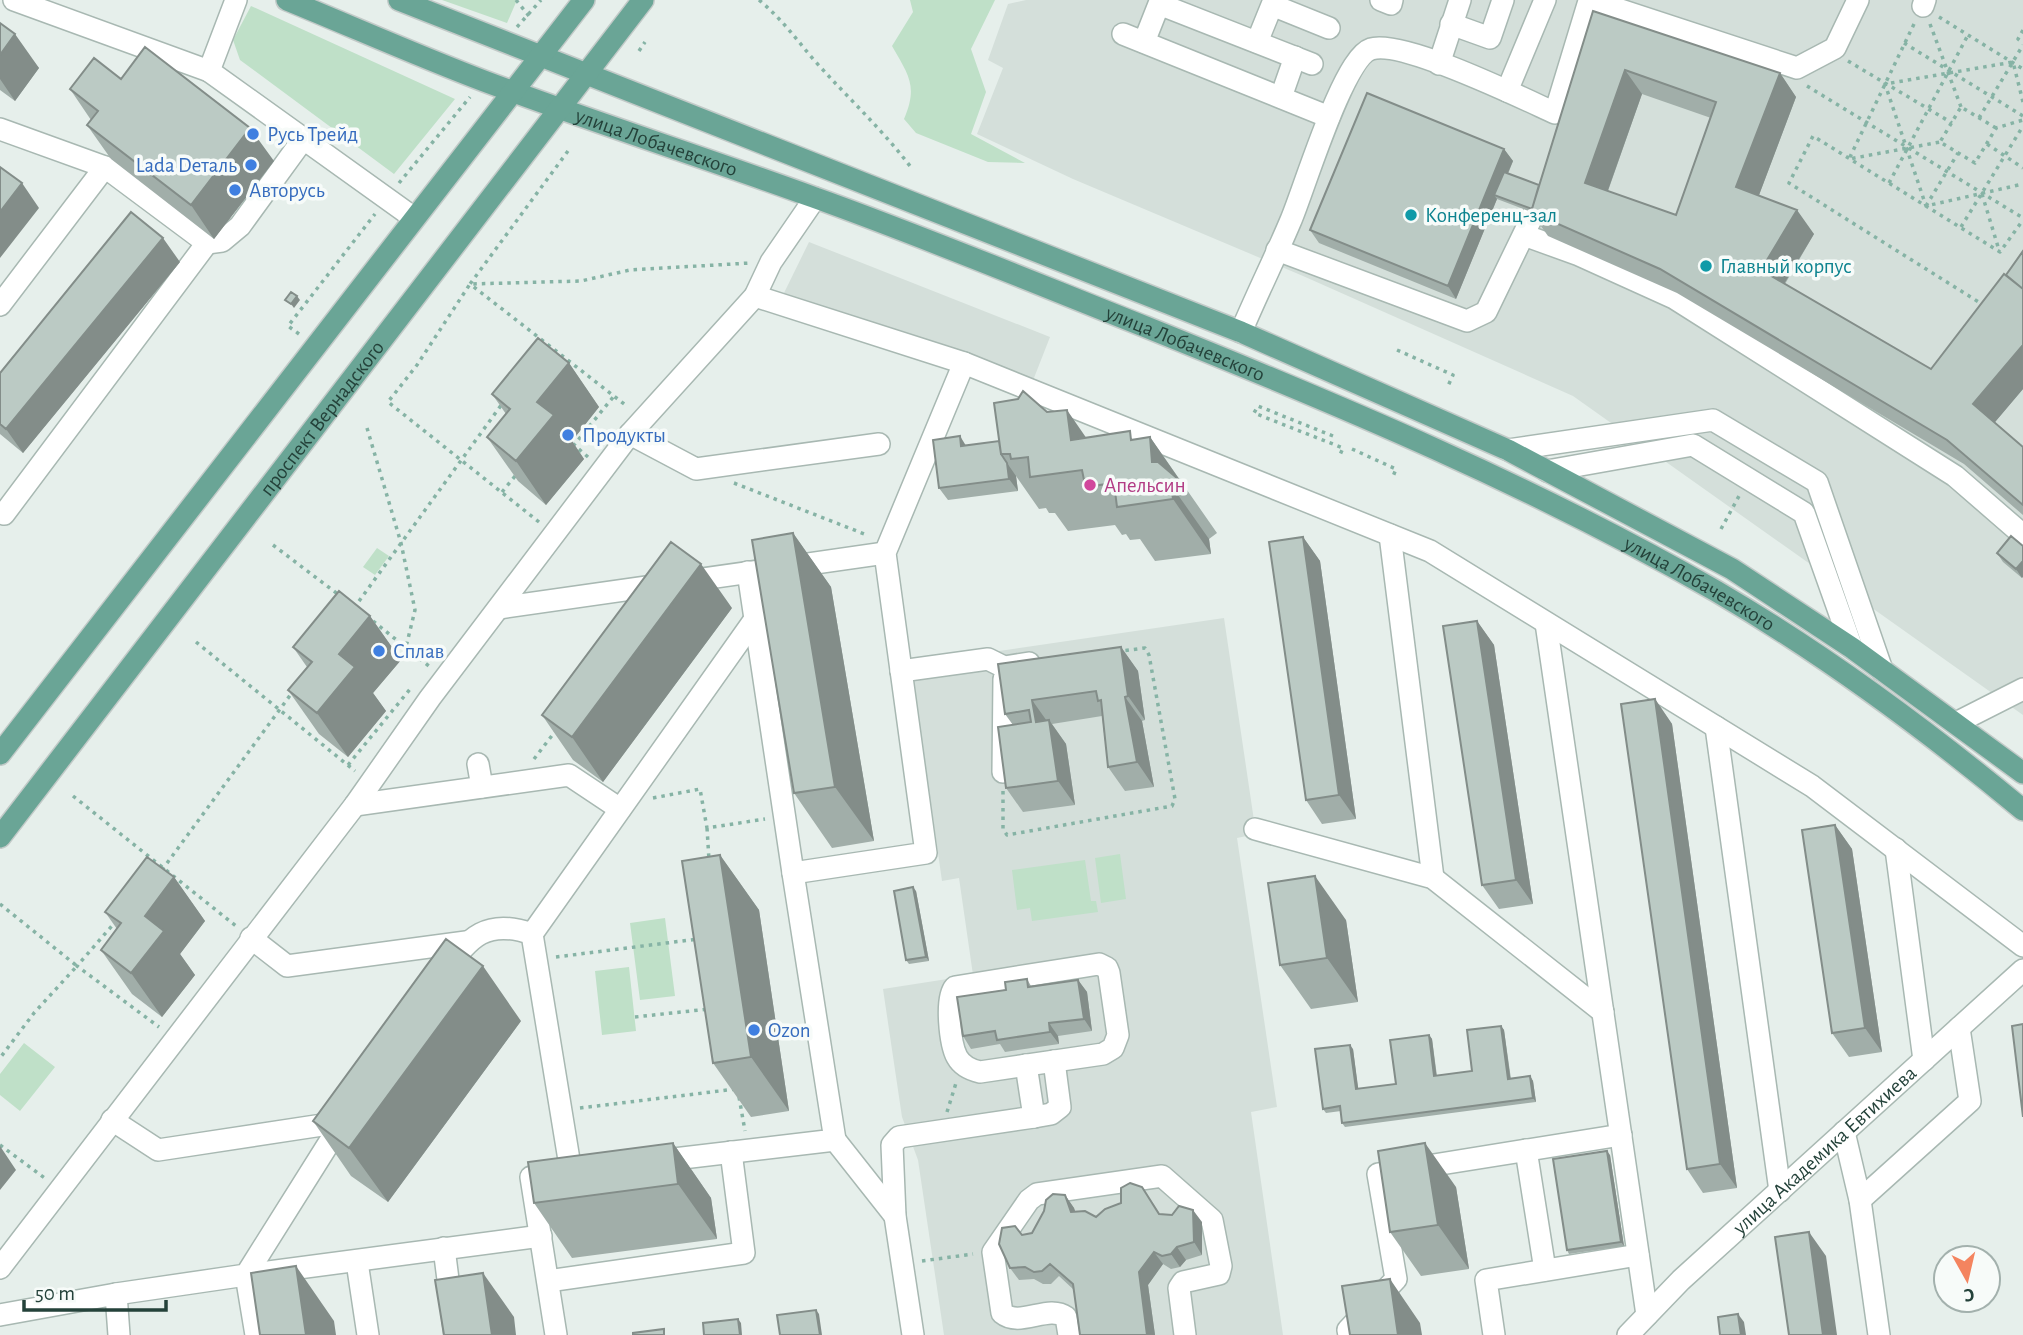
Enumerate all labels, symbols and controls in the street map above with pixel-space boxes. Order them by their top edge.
street label: улица Лобачевского [572,104,740,180]
place label: Русь Трейд [267,124,358,145]
marker: Русь Трейд [245,126,261,142]
place label: Lada Dеталь [136,155,237,176]
marker: Lada Dеталь [243,157,259,173]
place label: Авторусь [249,180,325,201]
marker: Авторусь [227,182,243,198]
place label: Конференц-зал [1425,205,1557,226]
marker: Конференц-зал [1403,207,1419,223]
place label: Главный корпус [1720,256,1852,277]
marker: Главный корпус [1698,258,1714,274]
street label: улица Лобачевского [1102,301,1268,385]
street label: проспект Вернадского [256,337,388,500]
place label: Продукты [582,425,666,446]
marker: Продукты [560,427,576,443]
place label: Апельсин [1104,475,1186,496]
marker: Апельсин [1082,477,1098,493]
street label: улица Лобачевского [1620,532,1779,635]
place label: Сплав [393,641,444,662]
marker: Сплав [371,643,387,659]
place label: Ozon [768,1020,811,1041]
marker: Ozon [746,1022,762,1038]
street label: улица Академика Евтихиева [1728,1062,1920,1239]
north arrow [1932,1244,2002,1314]
scale bar [24,1268,166,1312]
text: 50 m [35,1283,75,1304]
text: С [1963,1284,1976,1304]

